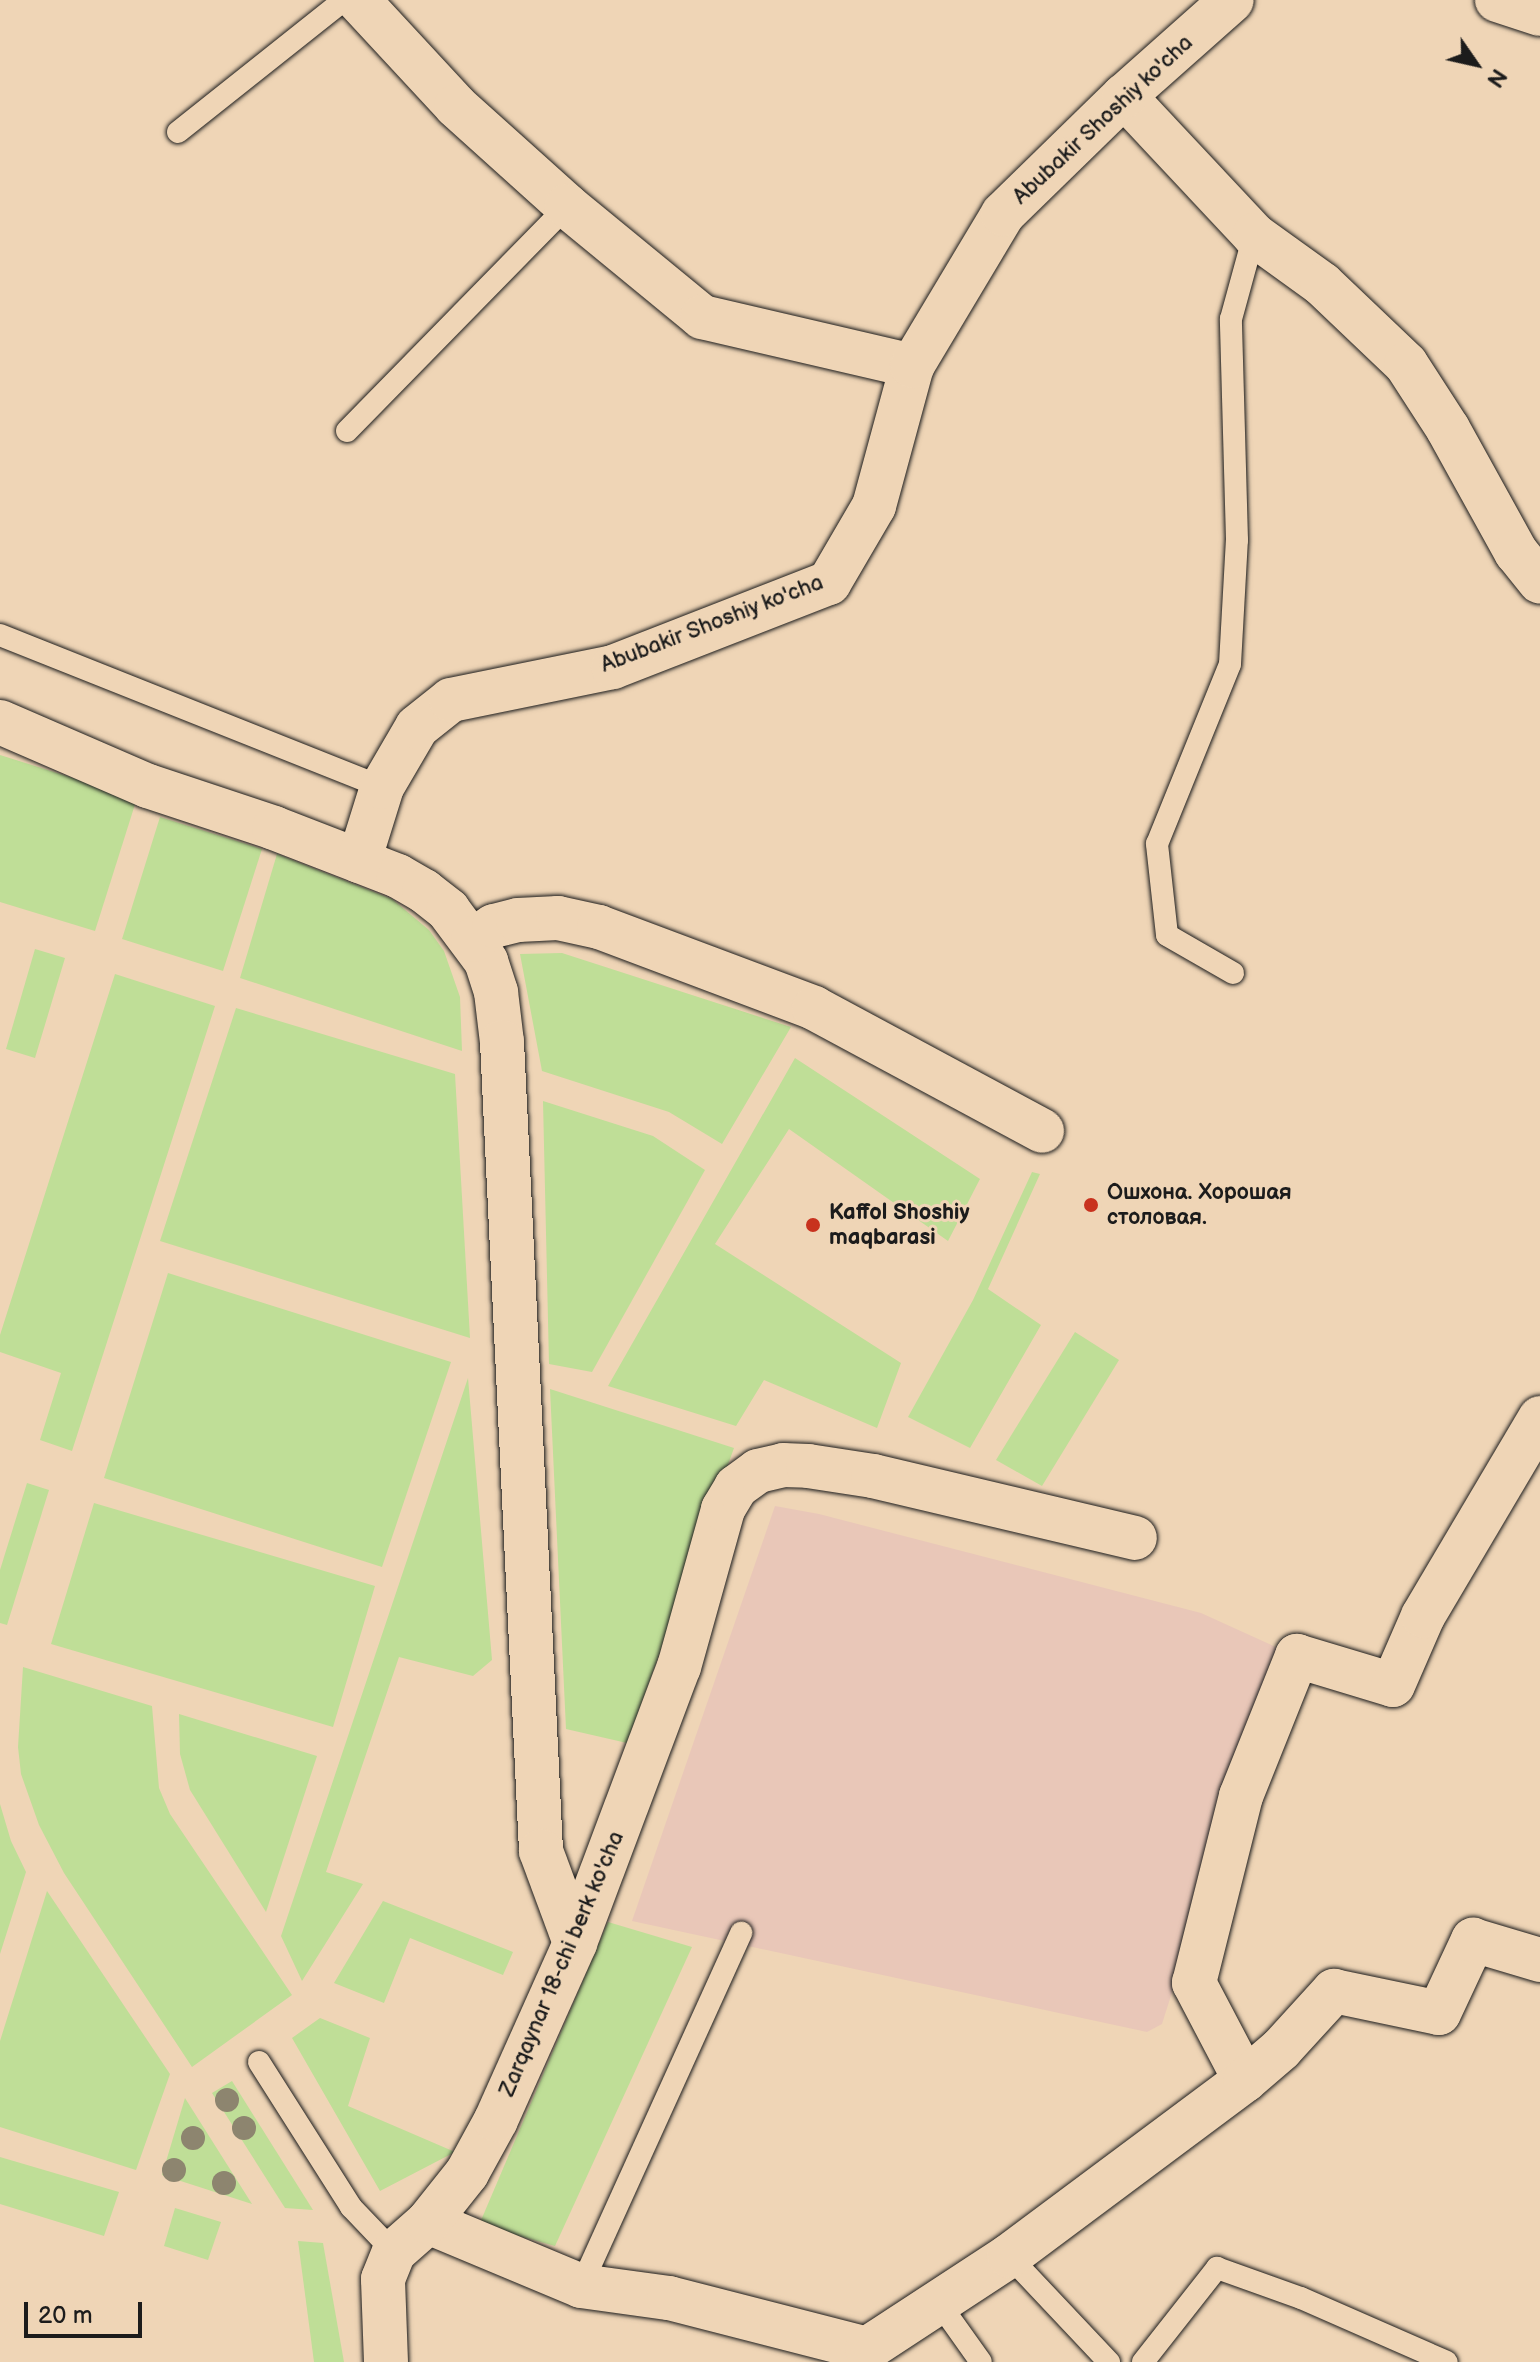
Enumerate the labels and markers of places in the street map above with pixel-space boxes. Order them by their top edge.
place label: Ошхона. Хорошая столовая. [1107,1179,1292,1230]
marker: Ошхона. Хорошая столовая. [1082,1196,1100,1214]
place label: Kaffol Shoshiy maqbarasi [829,1199,970,1250]
marker: Kaffol Shoshiy maqbarasi [804,1216,822,1234]

